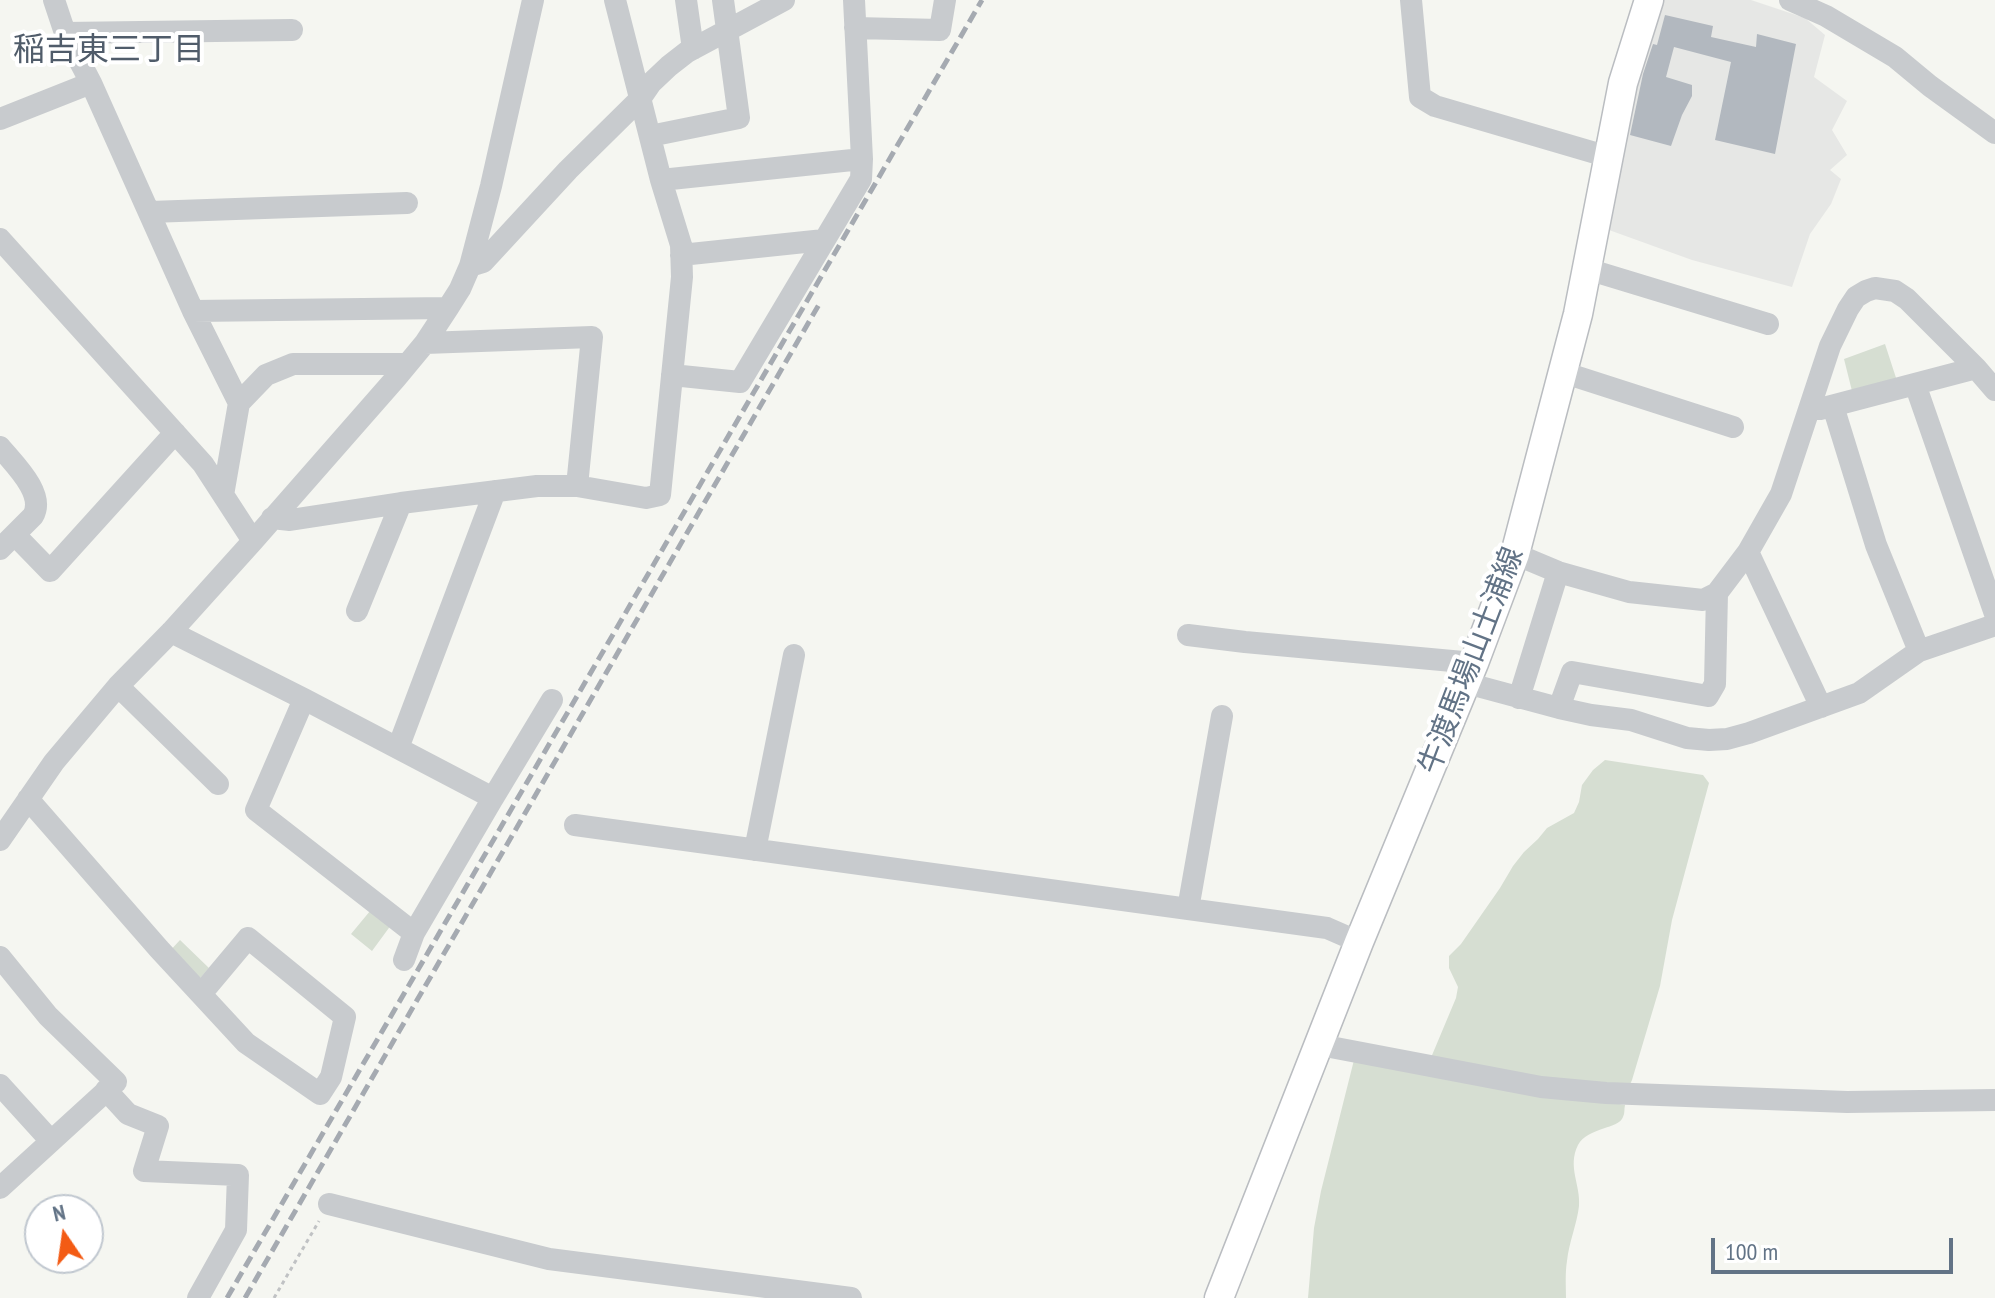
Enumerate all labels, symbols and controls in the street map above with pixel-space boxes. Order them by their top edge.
district label: 稲吉東三丁目 [13,32,205,70]
street label: 牛渡馬場山土浦線 [1412,543,1532,779]
north arrow [24,1194,104,1274]
text: N [50,1198,68,1228]
scale bar [1715,1222,1957,1272]
text: 100 m [1725,1236,1778,1267]

